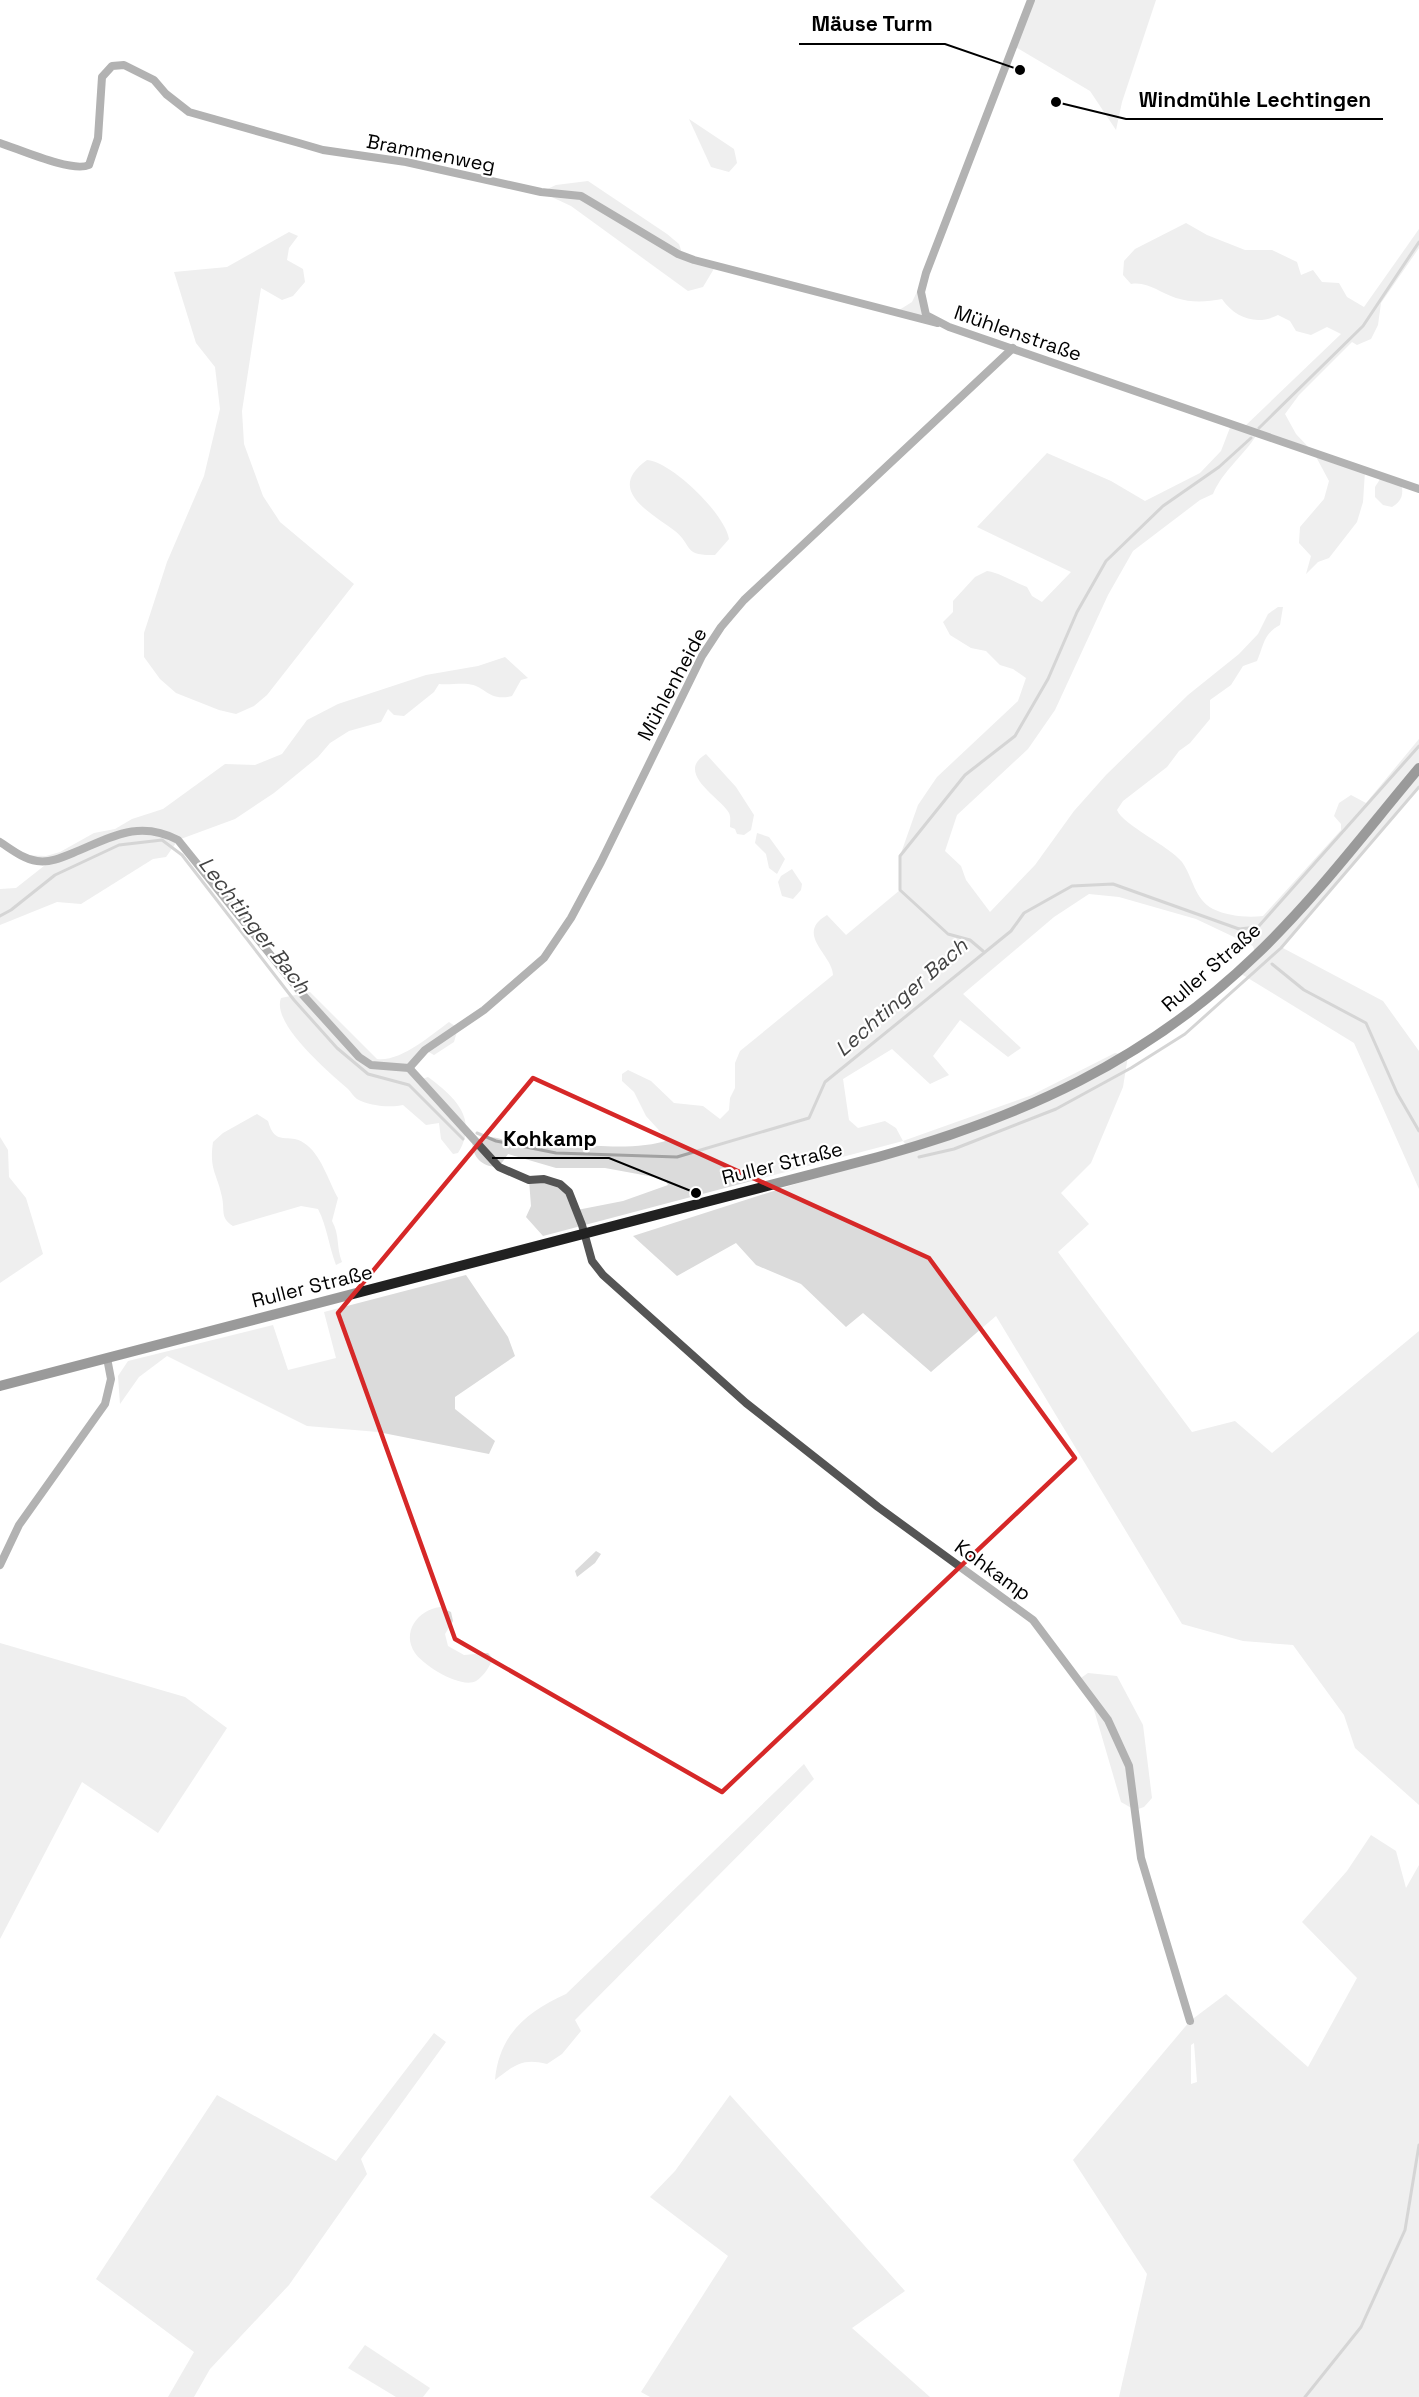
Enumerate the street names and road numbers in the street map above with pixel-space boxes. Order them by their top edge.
street label: Brammenweg [364,128,498,178]
street label: Mühlenstraße [951,299,1085,367]
street label: Mühlenheide [631,623,713,745]
street label: Ruller Straße [1156,917,1266,1017]
street label: Ruller Straße [719,1135,845,1191]
street label: Ruller Straße [249,1258,375,1314]
street label: Kohkamp [950,1533,1036,1607]

